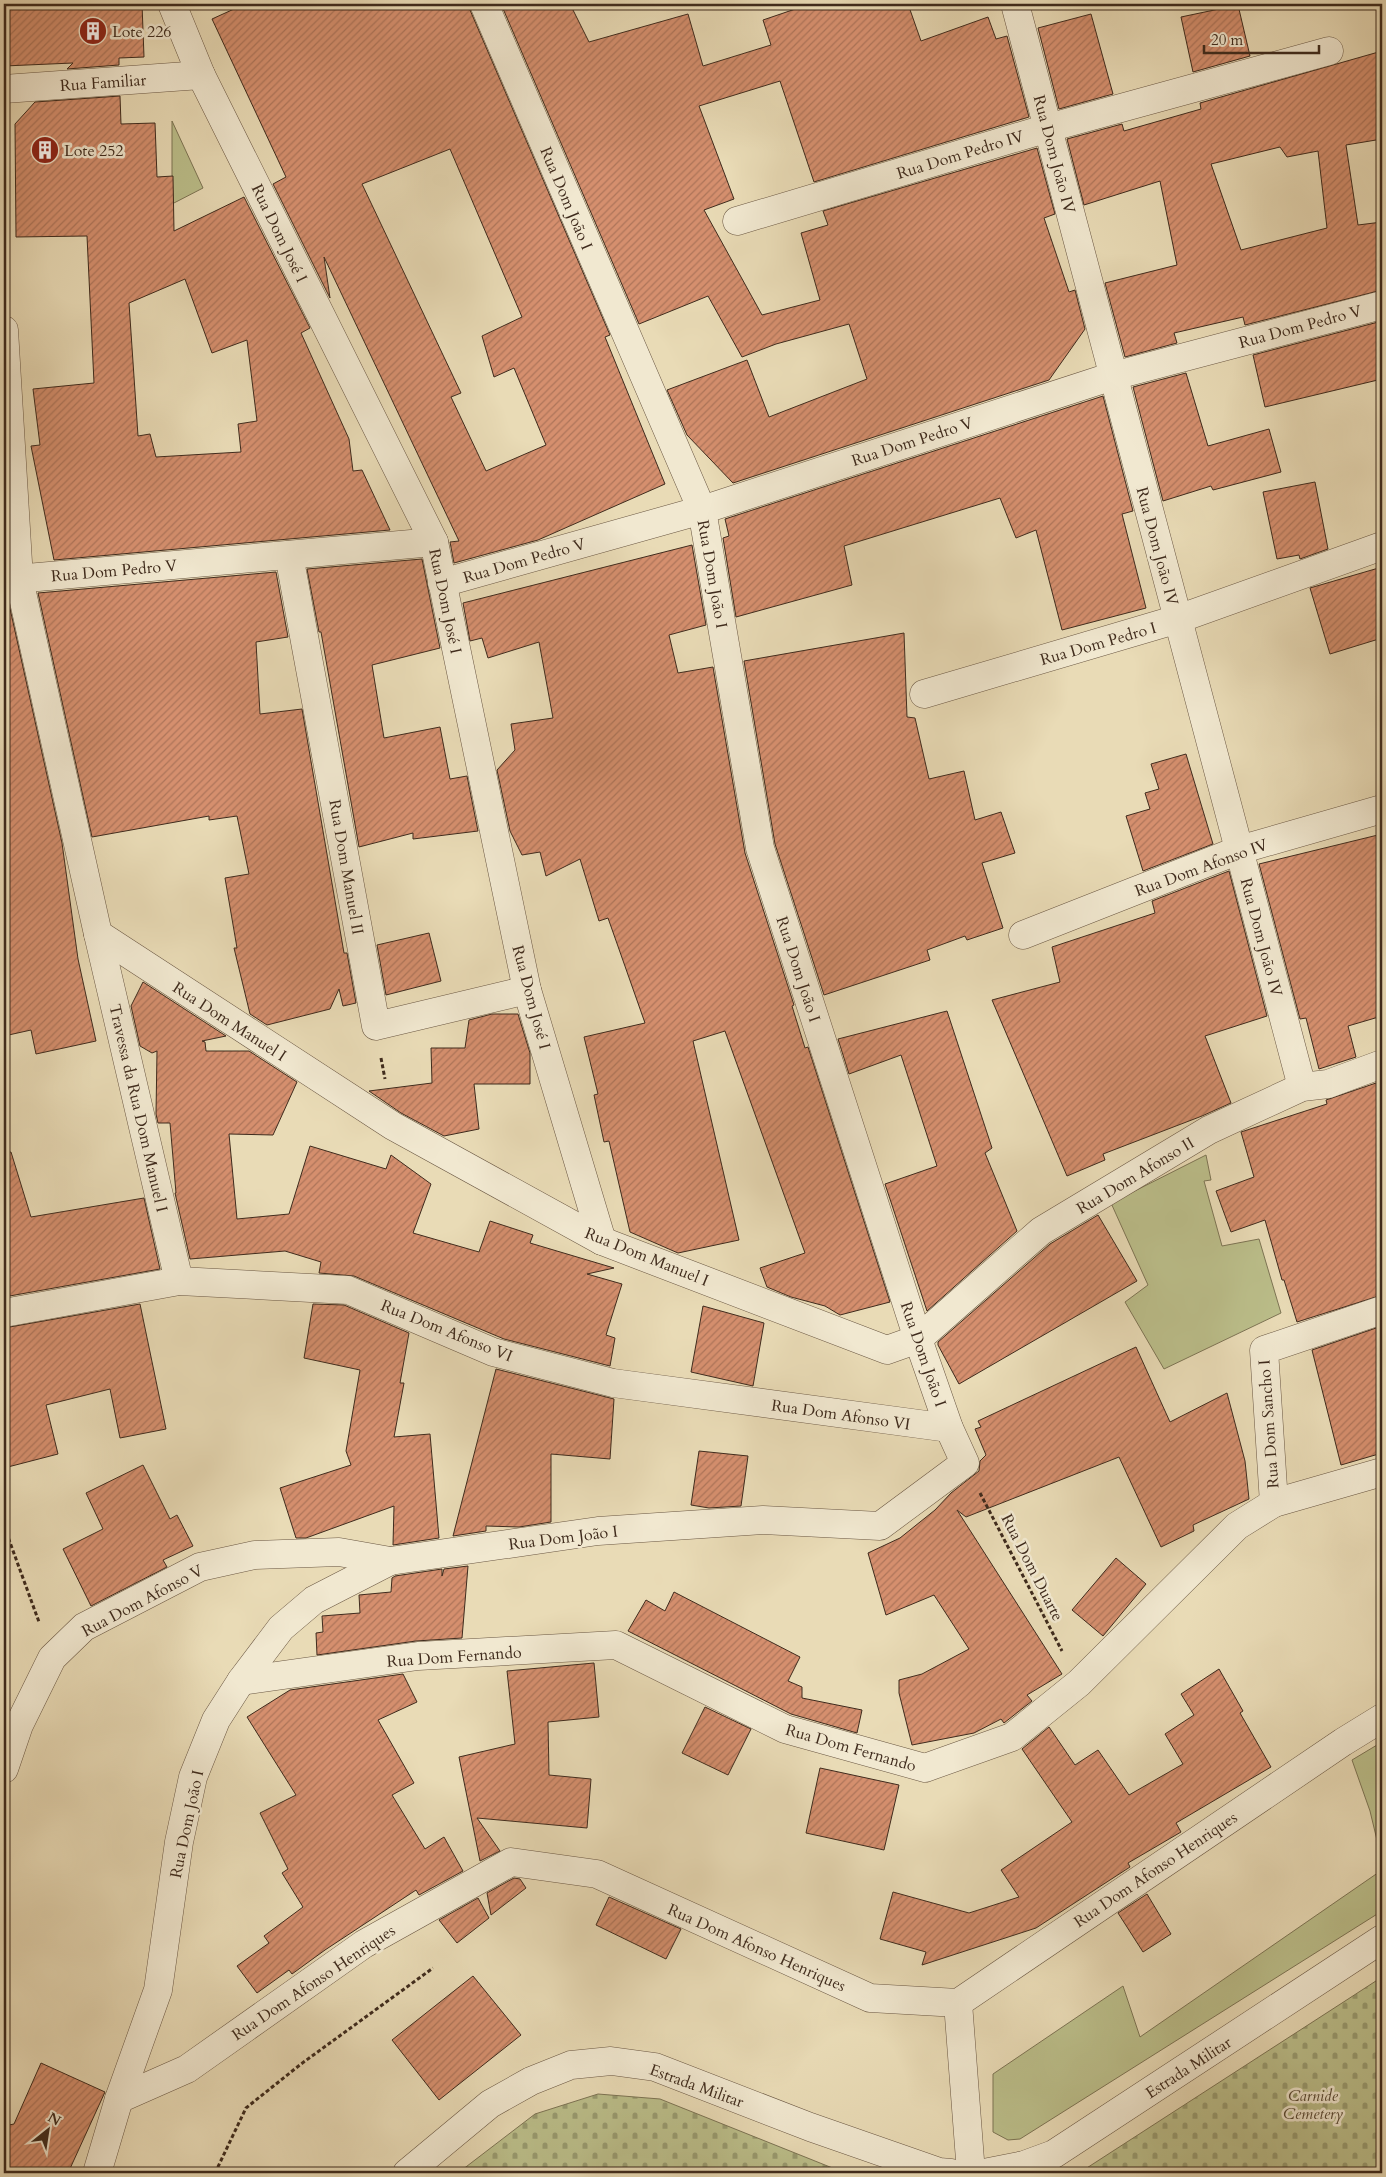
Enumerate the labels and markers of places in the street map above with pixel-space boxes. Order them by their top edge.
building icon: Lote 226 [78,16,108,46]
place label: Lote 226 [112,21,172,43]
building icon: Lote 252 [30,135,60,165]
place label: Lote 252 [64,140,124,162]

